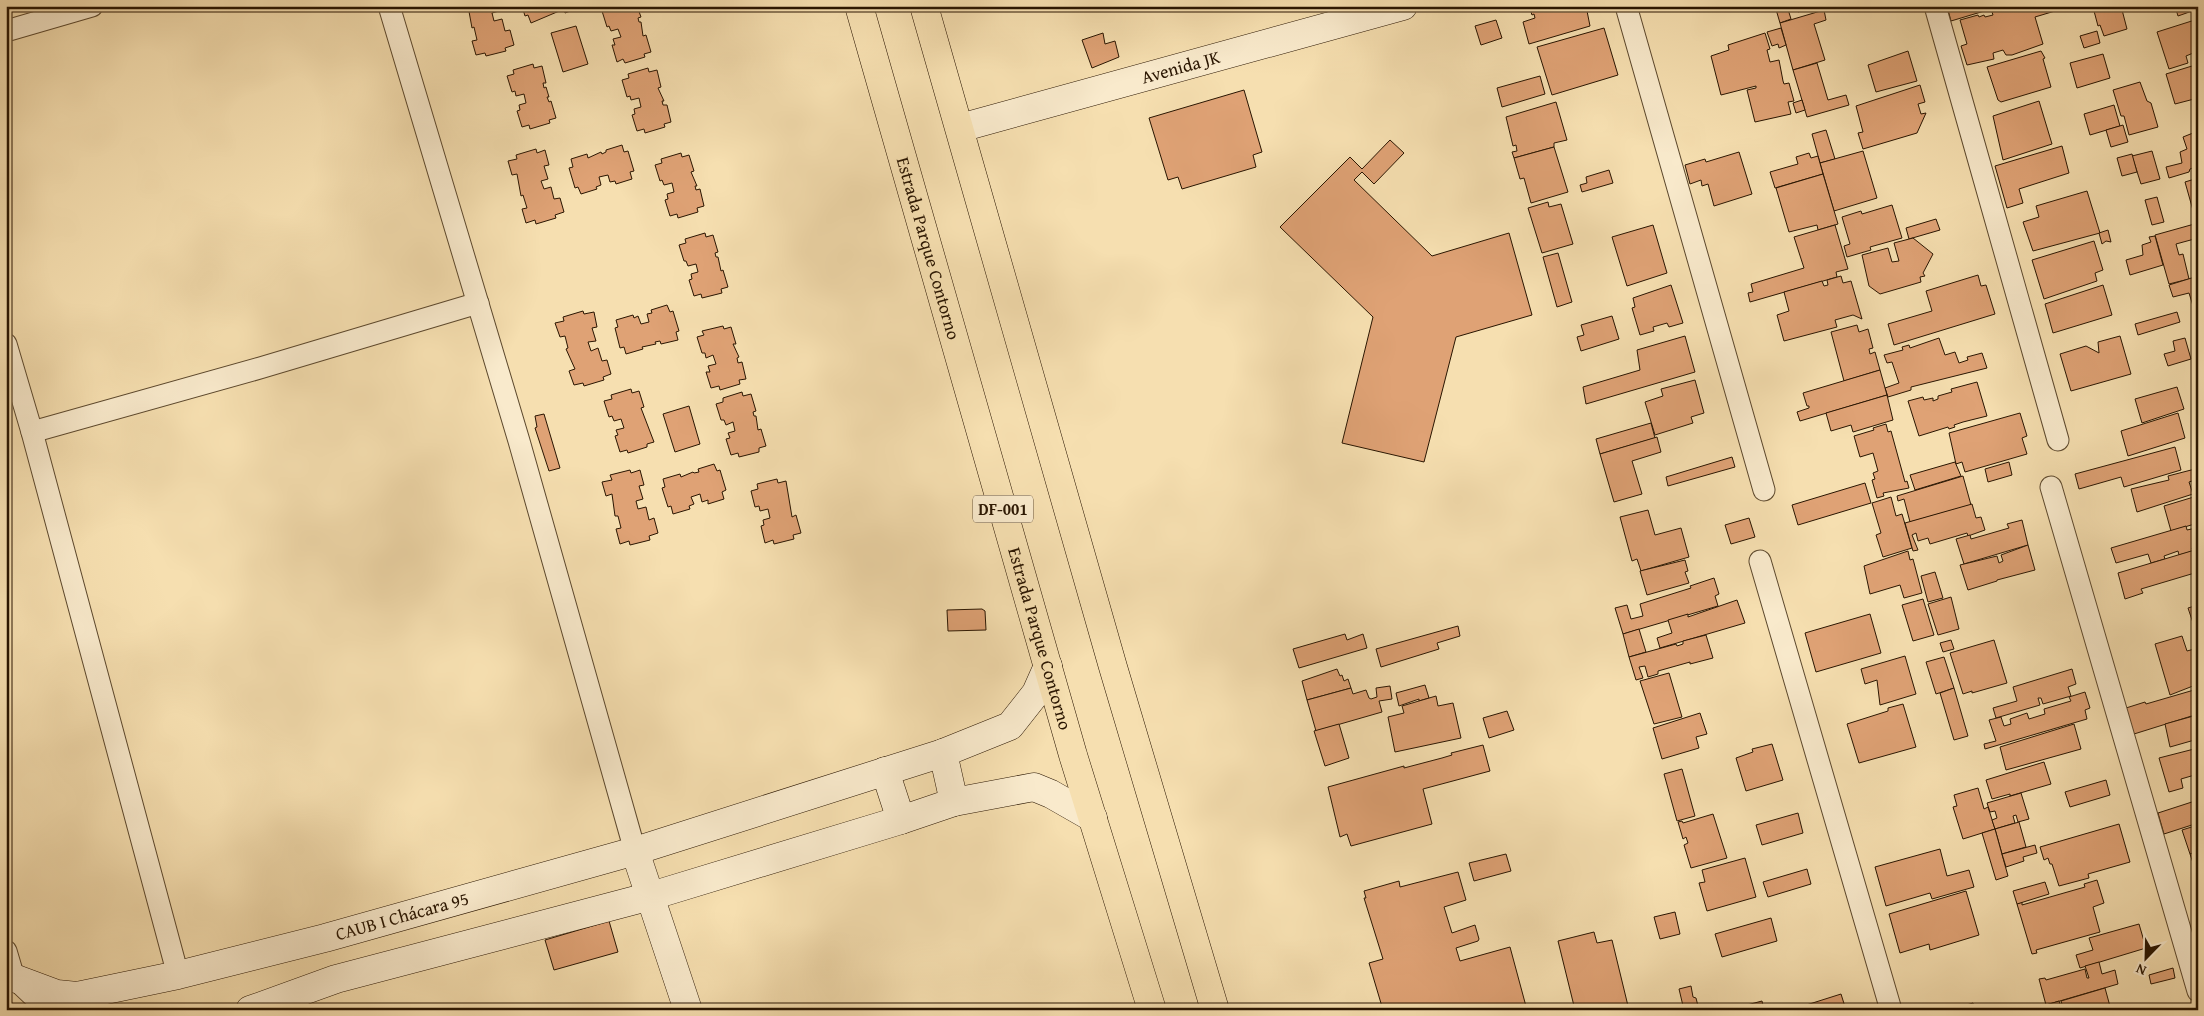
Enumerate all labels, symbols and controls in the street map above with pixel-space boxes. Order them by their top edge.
street label: Avenida JK [1138,43,1223,90]
street label: Estrada Parque Contorno [890,154,968,343]
road number: DF-001 [973,496,1033,522]
street label: Estrada Parque Contorno [1001,544,1079,733]
street label: CAUB I Chácara 95 [332,884,472,947]
north arrow [2122,934,2172,984]
text: N [2132,959,2149,981]

